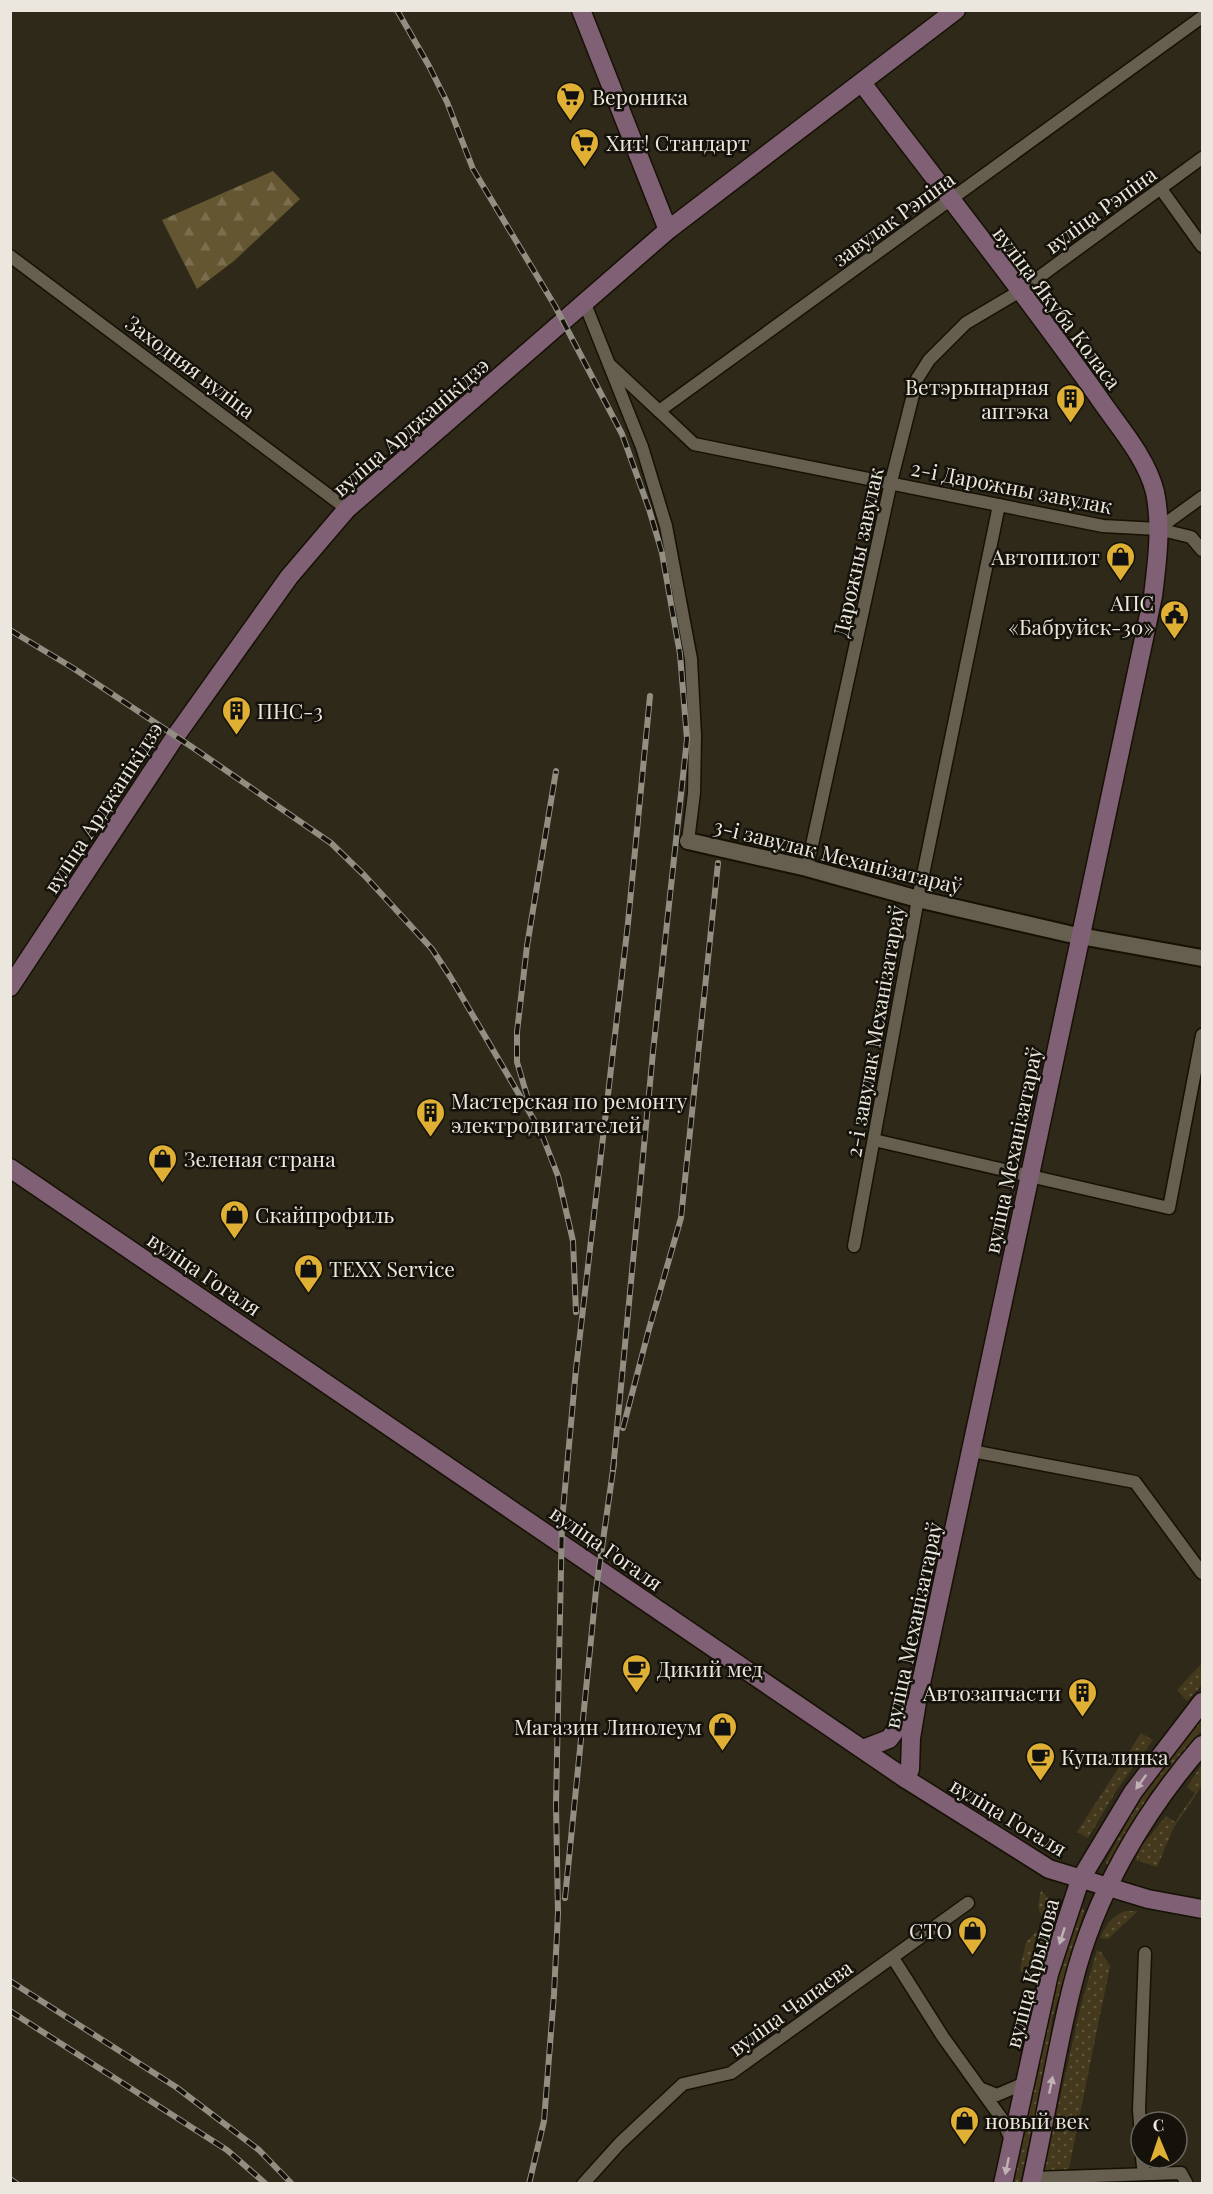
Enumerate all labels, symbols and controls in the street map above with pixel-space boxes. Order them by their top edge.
supermarket icon: Вероника [555,80,587,122]
place label: Вероника [592,82,688,110]
supermarket icon: Хит! Стандарт [569,126,601,168]
place label: Хит! Стандарт [606,128,750,156]
street label: вуліца Рэпіна [1039,159,1162,259]
street label: завулак Рэпіна [826,164,960,272]
street label: вуліца Якуба Коласа [988,220,1129,394]
street label: Заходняя вуліца [121,308,262,424]
street label: вуліца Арджанікідзэ [326,350,494,502]
place label: Ветэрынарная аптэка [905,372,1050,424]
building icon: Ветэрынарная аптэка [1054,382,1086,424]
street label: 2-і Дарожны завулак [909,453,1115,519]
street label: Дарожны завулак [825,465,889,639]
shop icon: Автопилот [1105,540,1137,582]
place label: Автопилот [990,542,1100,570]
place label: АПС «Бабруйск-30» [1008,588,1154,640]
public building icon: АПС «Бабруйск-30» [1159,598,1191,640]
building icon: ПНС-3 [220,694,252,736]
place label: ПНС-3 [257,696,323,724]
street label: вуліца Арджанікідзэ [36,716,168,898]
street label: 3-і завулак Механізатараў [711,811,965,900]
street label: 2-і завулак Механізатараў [838,902,910,1159]
street label: вуліца Механізатараў [976,1044,1048,1256]
place label: Мастерская по ремонту электродвигателей [451,1086,688,1138]
building icon: Мастерская по ремонту электродвигателей [414,1096,446,1138]
shop icon: Зеленая страна [147,1142,179,1184]
place label: Зеленая страна [184,1144,336,1172]
shop icon: Скайпрофиль [218,1198,250,1240]
place label: Скайпрофиль [255,1200,394,1228]
street label: вуліца Гогаля [143,1225,267,1321]
shop icon: TEXX Service [292,1252,324,1294]
place label: TEXX Service [329,1254,455,1282]
street label: вуліца Гогаля [545,1498,669,1596]
street label: вуліца Механізатараў [876,1519,948,1731]
cafe icon: Дикий мед [620,1652,652,1694]
place label: Дикий мед [657,1654,763,1682]
building icon: Автозапчасти [1066,1676,1098,1718]
place label: Автозапчасти [922,1678,1061,1706]
shop icon: Магазин Линолеум [707,1710,739,1752]
place label: Магазин Линолеум [514,1712,702,1740]
cafe icon: Купалинка [1024,1740,1056,1782]
place label: Купалинка [1061,1742,1169,1770]
street label: вуліца Гогаля [946,1770,1072,1862]
one-way arrow [1135,1773,1147,1789]
street label: вуліца Крылова [998,1895,1065,2051]
shop icon: СТО [957,1914,989,1956]
place label: СТО [909,1916,952,1944]
one-way arrow [1057,1927,1066,1945]
street label: вуліца Чапаева [723,1952,858,2061]
one-way arrow [1047,2076,1057,2094]
shop icon: новый век [948,2104,980,2146]
place label: новый век [985,2106,1089,2134]
north arrow [1129,2110,1189,2170]
text: С [1152,2114,1164,2135]
one-way arrow [1002,2157,1011,2176]

